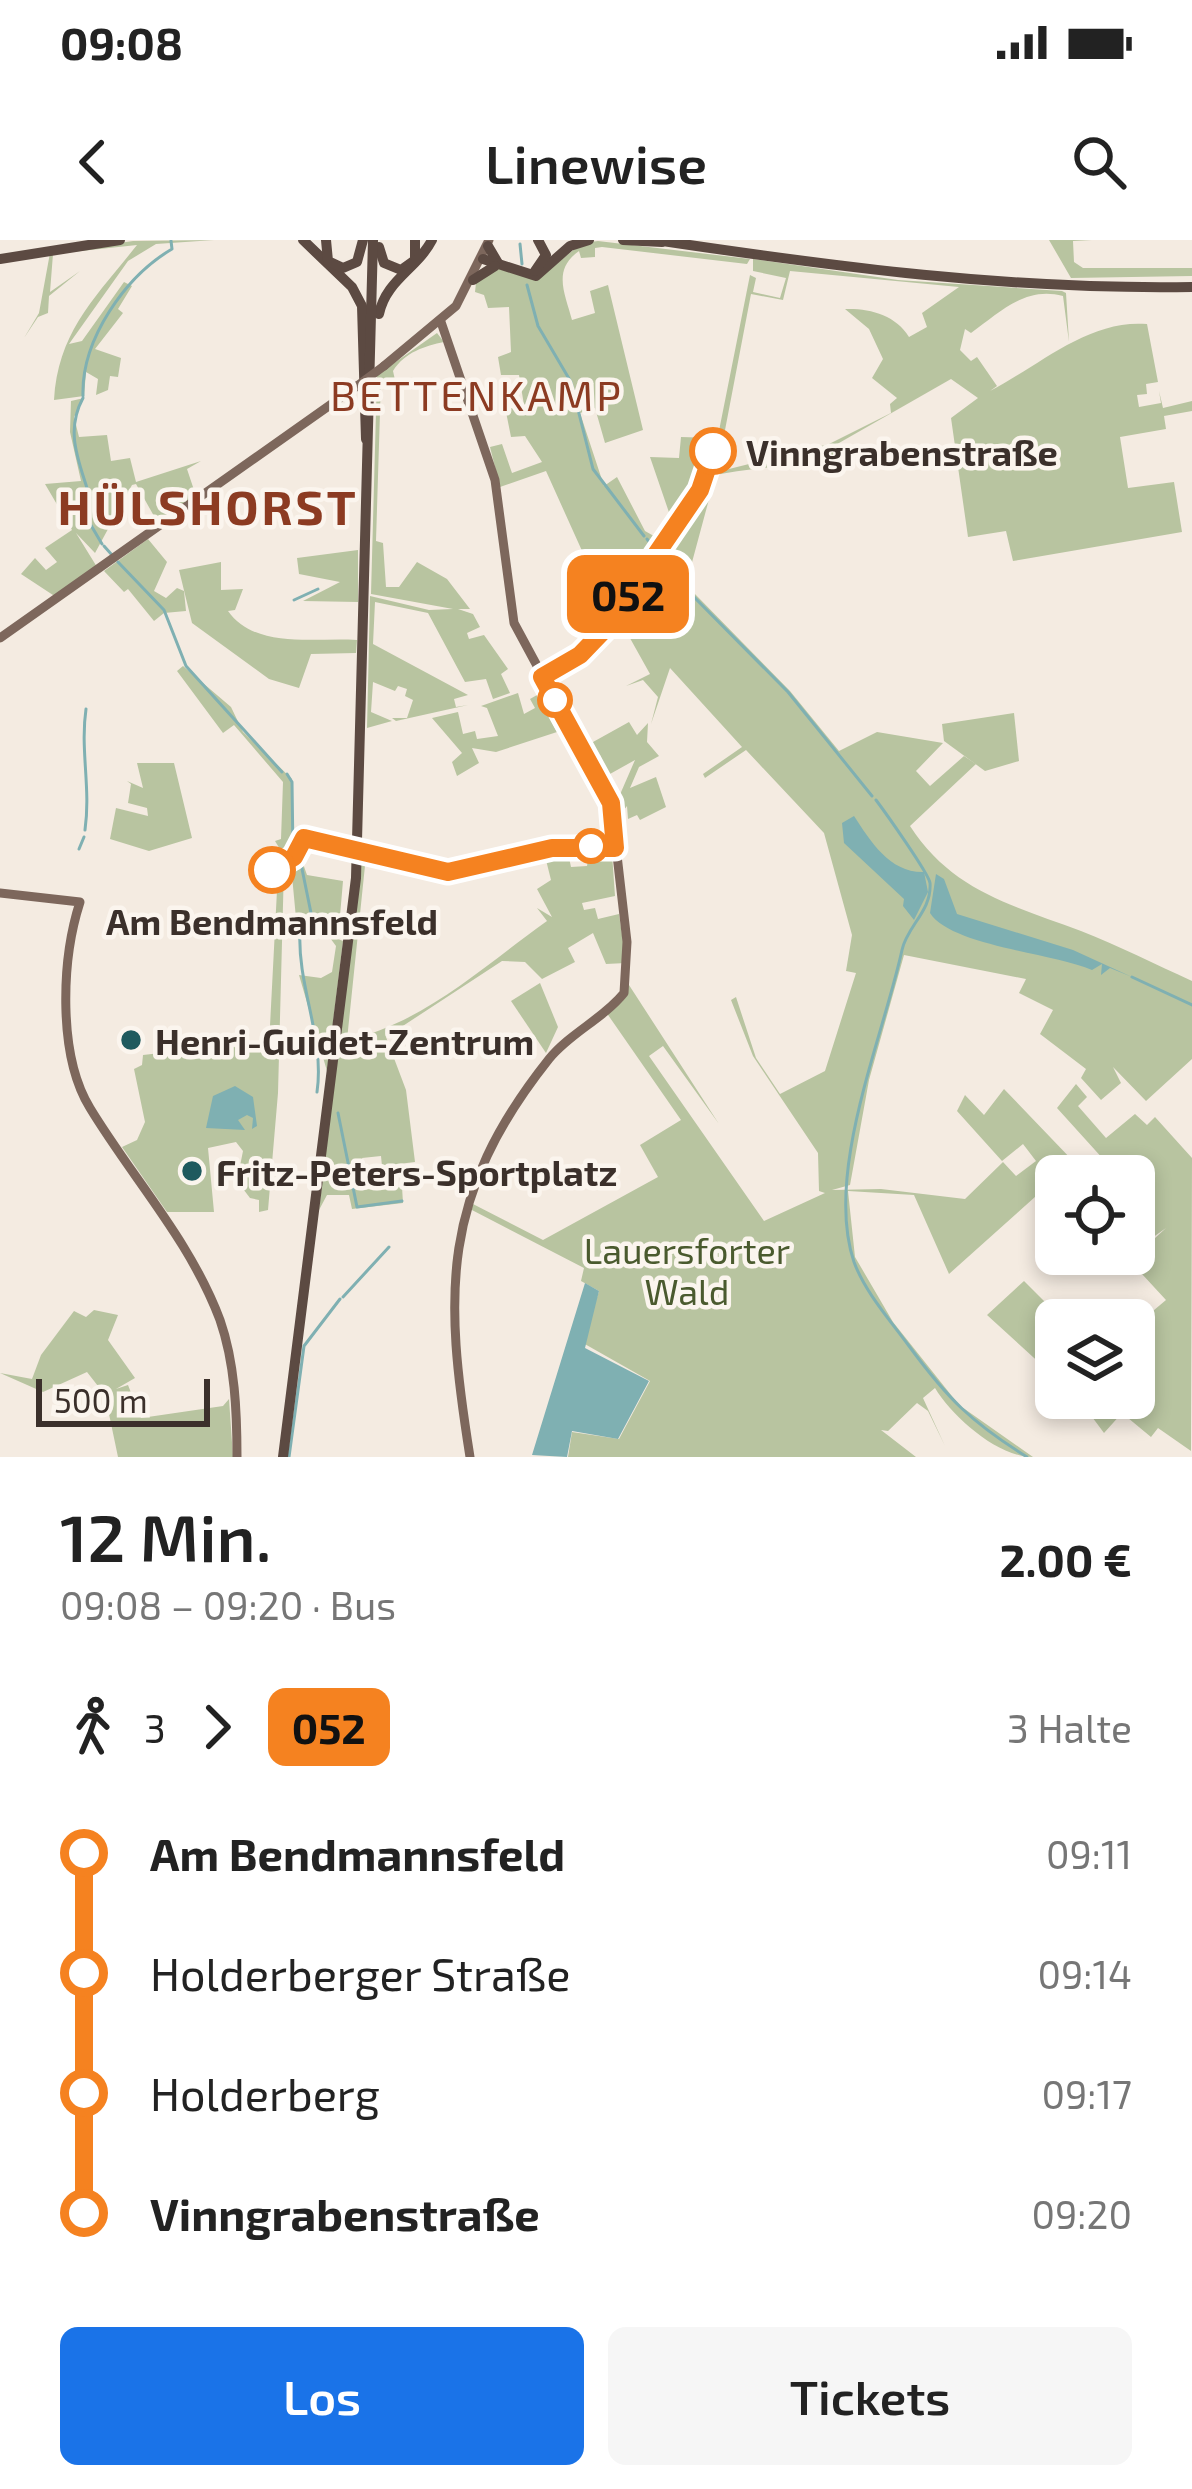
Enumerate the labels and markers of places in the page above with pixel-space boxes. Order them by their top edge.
marker: Vinngrabenstraße [691,429,735,473]
place label: Vinngrabenstraße [746,430,1058,473]
unlabelled marker [539,684,571,716]
unlabelled marker [575,830,607,862]
marker: Am Bendmannsfeld [250,848,294,892]
place label: Am Bendmannsfeld [106,899,438,942]
place label: Henri-Guidet-Zentrum [155,1019,534,1062]
marker: Henri-Guidet-Zentrum [118,1027,144,1053]
place label: Fritz-Peters-Sportplatz [216,1150,618,1193]
marker: Fritz-Peters-Sportplatz [179,1158,205,1184]

